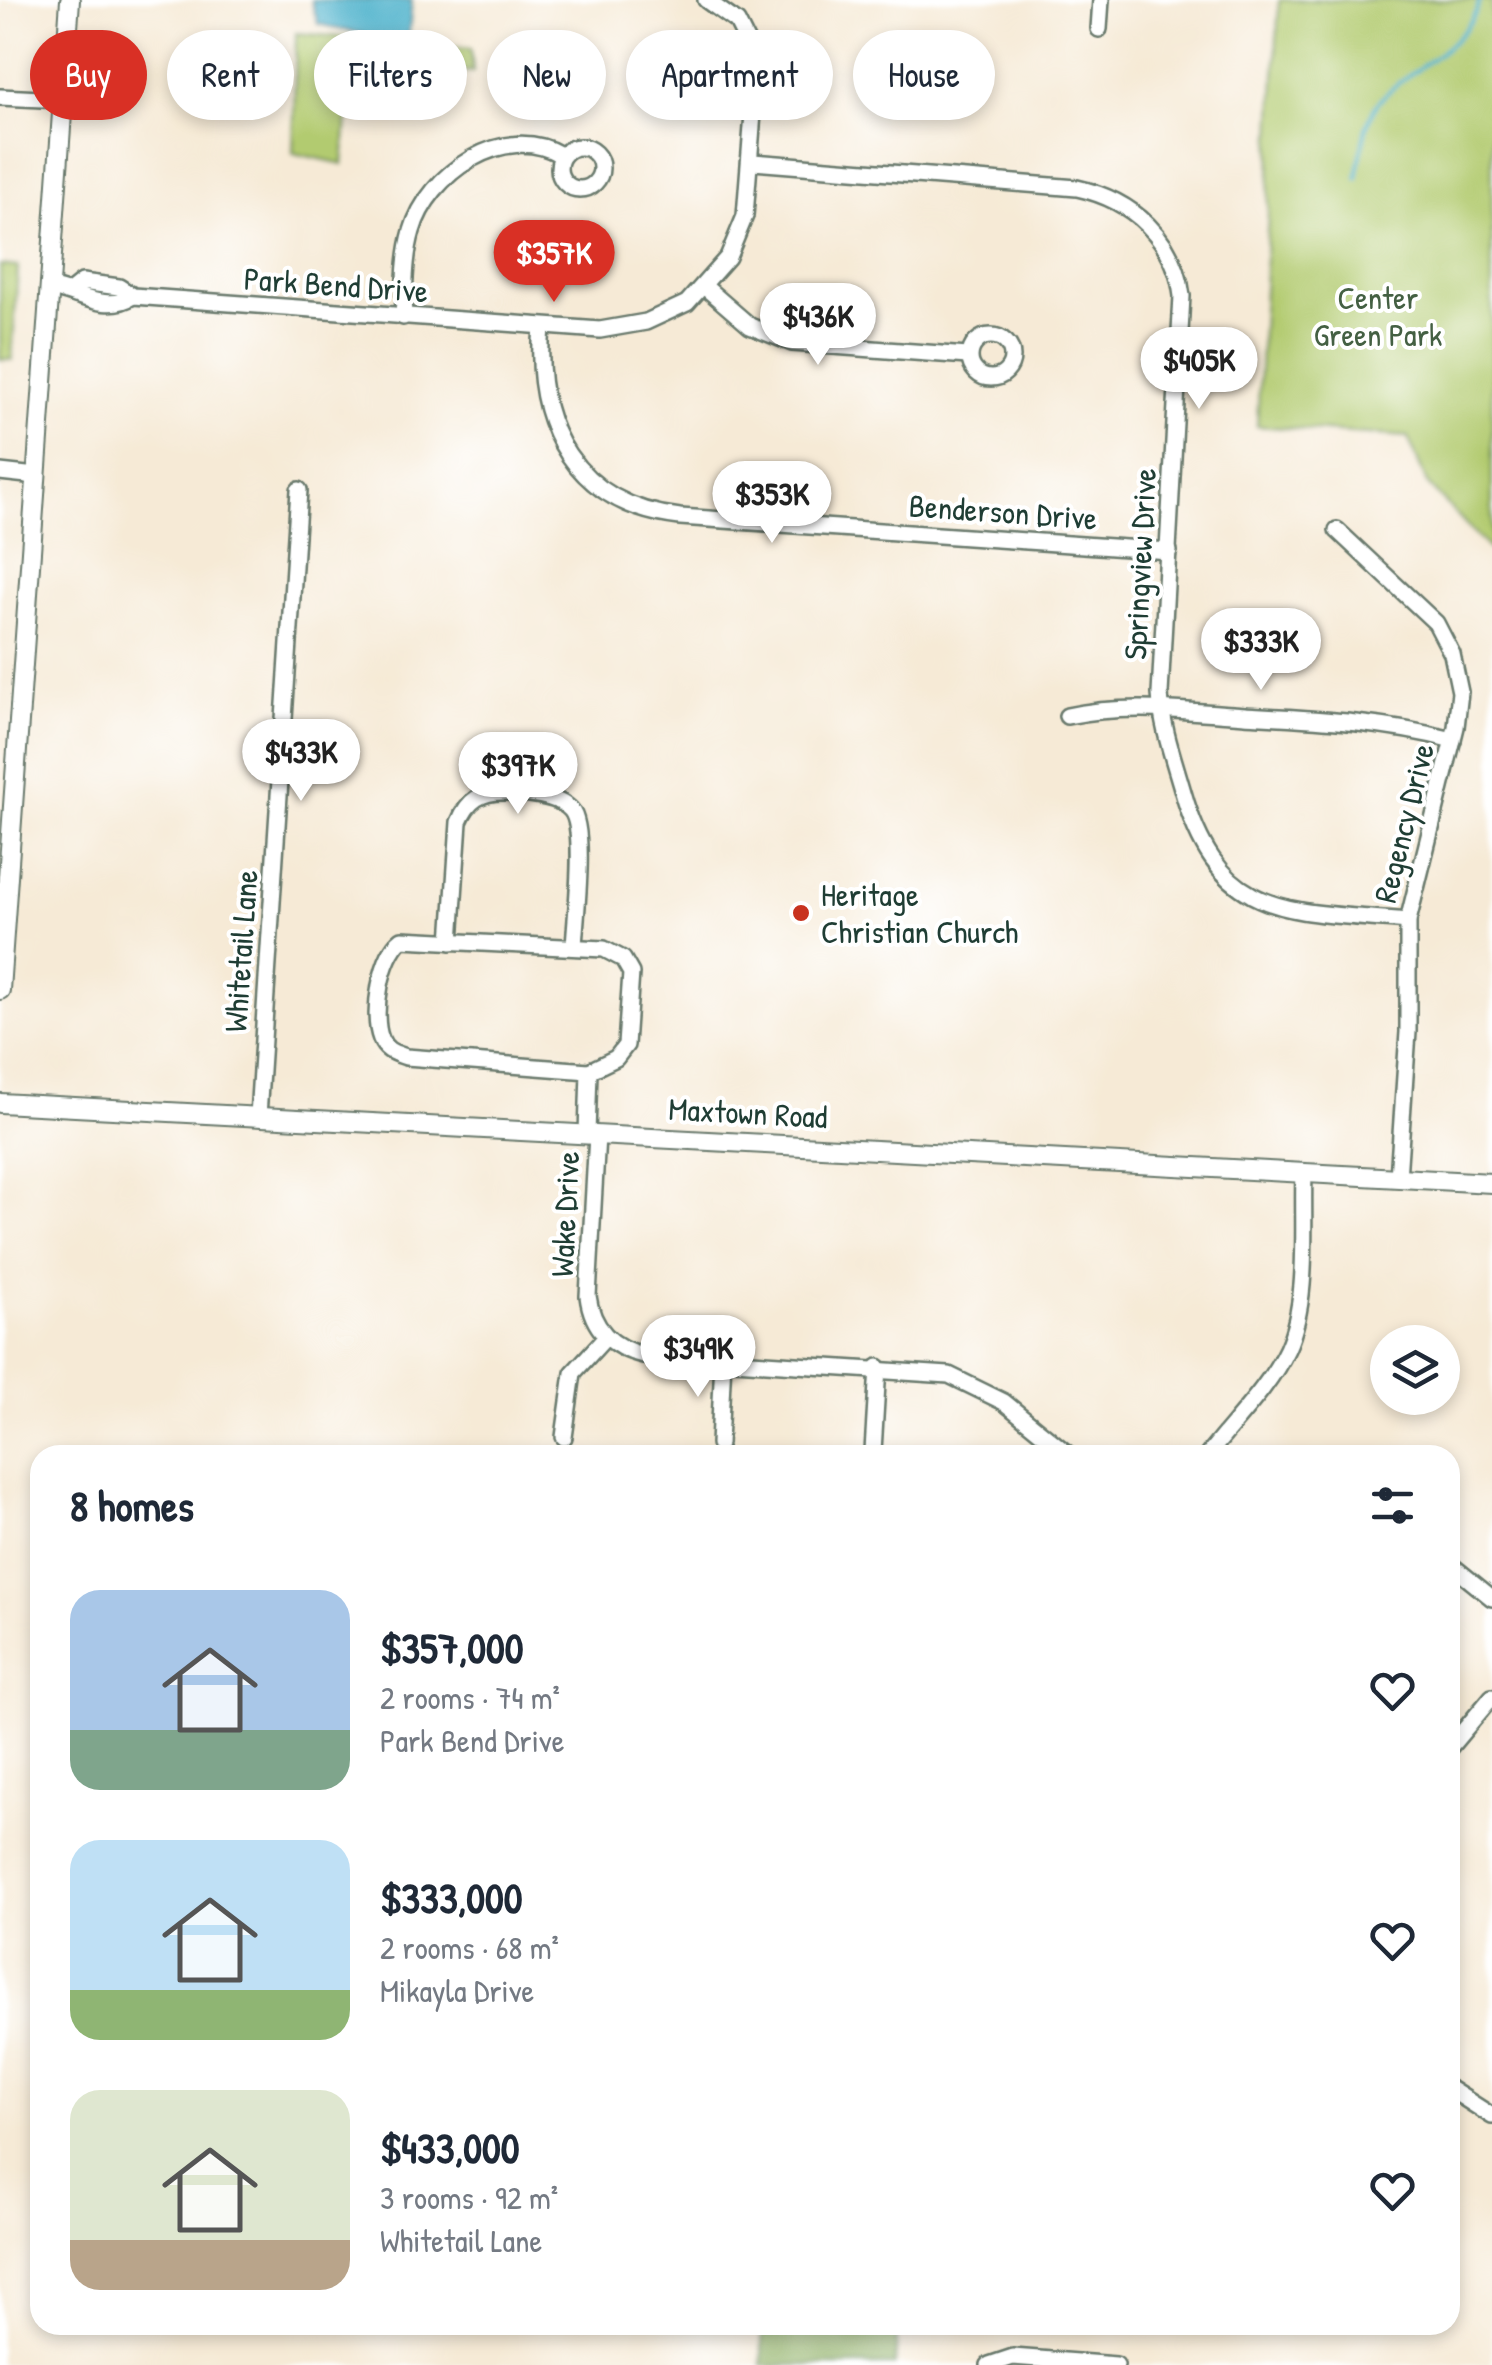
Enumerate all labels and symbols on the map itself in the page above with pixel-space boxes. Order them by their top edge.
pin: $357K [484,220,624,305]
street label: Park Bend Drive [243,257,430,312]
park label: Center Green Park [1314,276,1442,356]
pin: $436K [748,283,888,368]
pin: $405K [1129,327,1269,412]
pin: $353K [702,461,842,546]
street label: Springview Drive [1113,467,1166,661]
street label: Benderson Drive [908,483,1099,540]
pin: $333K [1191,608,1331,693]
pin: $433K [231,719,371,804]
pin: $397K [448,732,588,817]
street label: Regency Drive [1363,739,1444,907]
street label: Whitetail Lane [213,868,268,1033]
place label: Heritage Christian Church [821,873,1018,953]
marker: Heritage Christian Church [790,902,812,924]
street label: Maxtown Road [668,1087,829,1138]
street label: Wake Drive [540,1150,589,1278]
pin: $349K [628,1315,768,1400]

